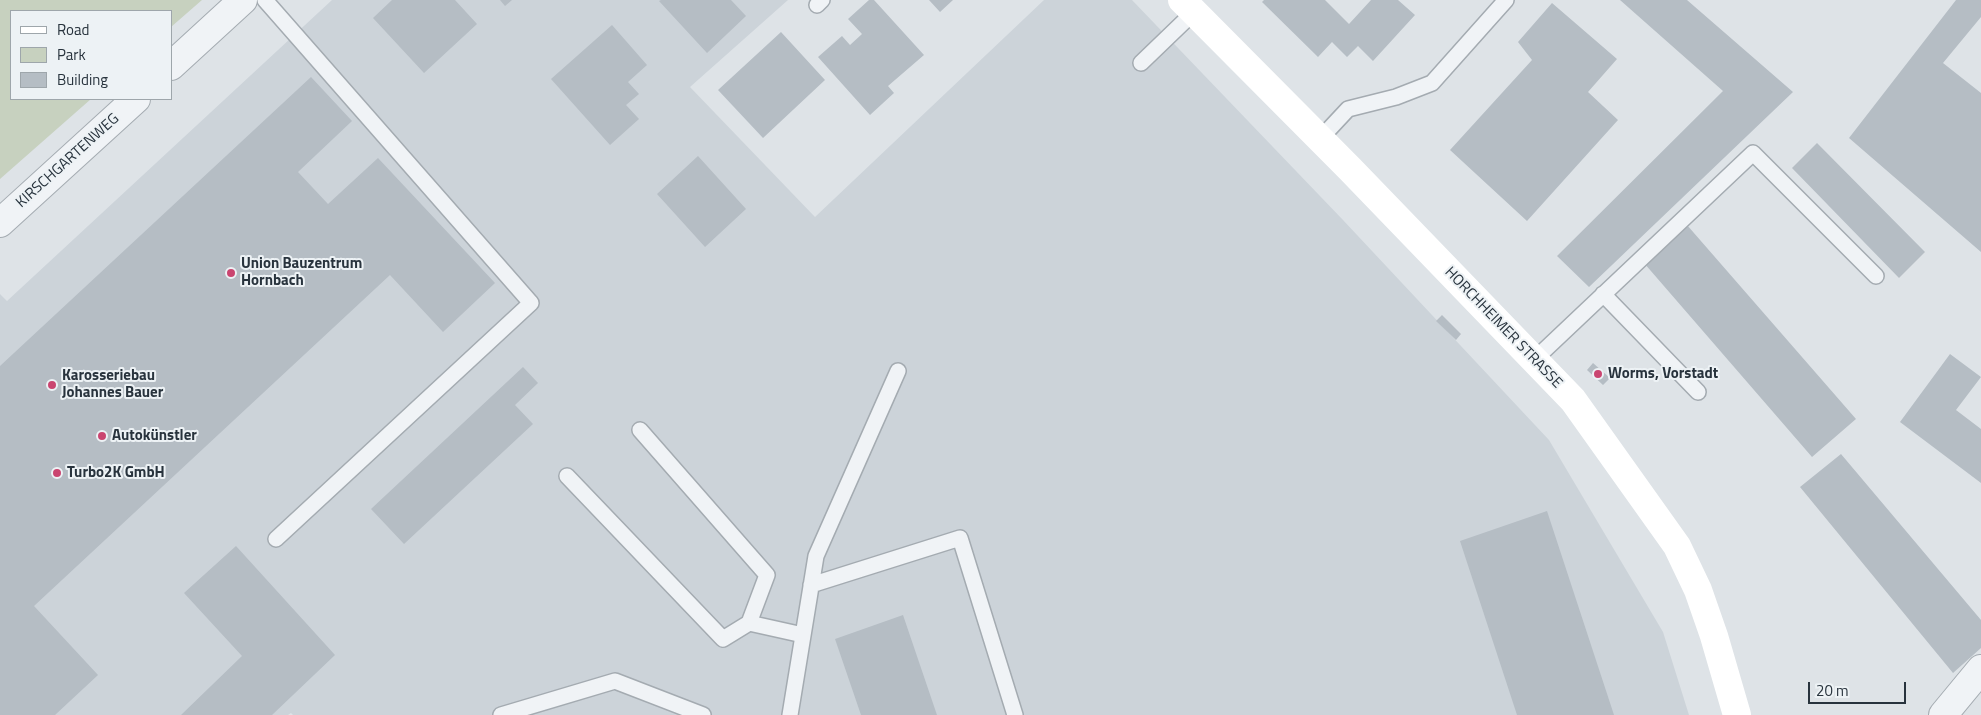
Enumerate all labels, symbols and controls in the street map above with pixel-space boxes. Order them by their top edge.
legend [10,10,172,100]
text: Road [57,18,89,41]
text: Park [57,43,86,66]
text: Building [57,68,108,91]
street label: KIRSCHGARTENWEG [13,110,123,212]
place label: Union Bauzentrum Hornbach [241,255,362,290]
street label: HORCHHEIMER STRASSE [1440,264,1566,392]
marker: Union Bauzentrum Hornbach [225,267,237,279]
place label: Worms, Vorstadt [1608,365,1718,383]
place label: Karosseriebau Johannes Bauer [62,367,163,402]
marker: Worms, Vorstadt [1592,368,1604,380]
marker: Karosseriebau Johannes Bauer [46,379,58,391]
place label: Autokünstler [112,427,197,445]
marker: Autokünstler [96,430,108,442]
place label: Turbo2K GmbH [67,464,165,482]
marker: Turbo2K GmbH [51,467,63,479]
scale bar [1811,672,1908,704]
text: 20 m [1816,679,1849,702]

